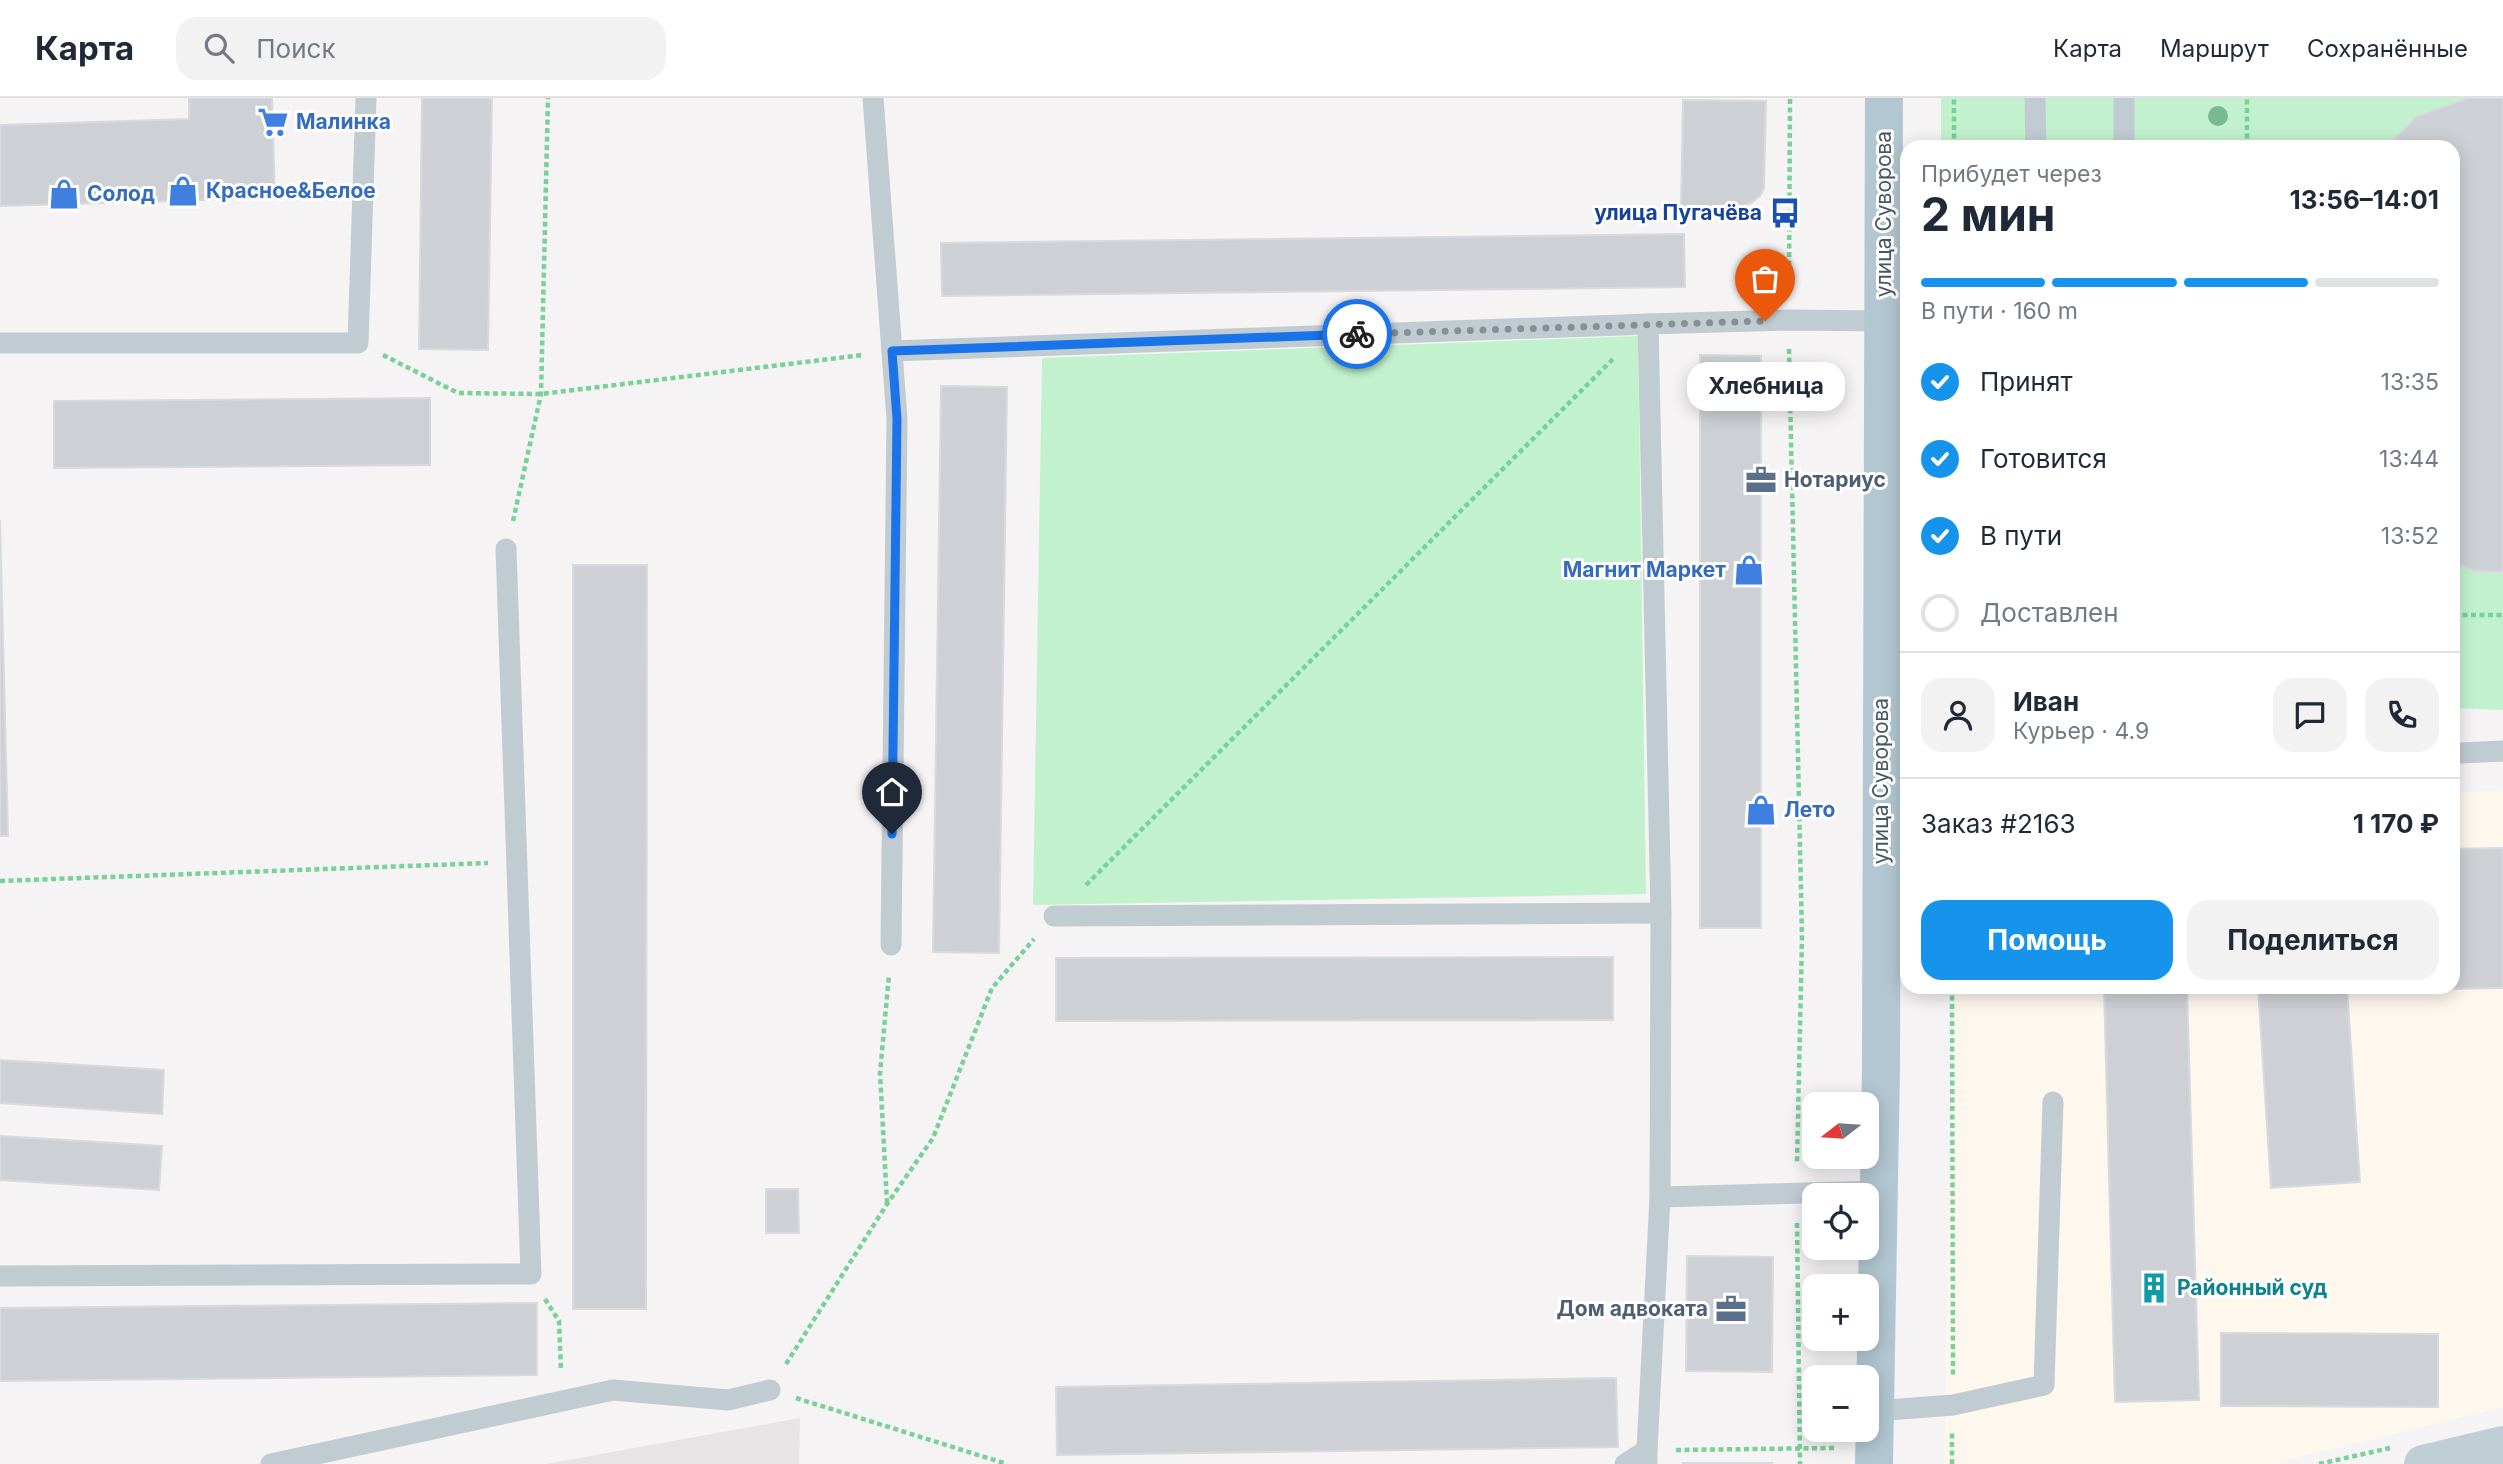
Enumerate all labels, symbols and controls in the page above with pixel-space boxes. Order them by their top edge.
search box [176,17,666,80]
text: Карта [35,28,134,68]
icon: search [200,29,238,67]
text: Поиск [256,33,335,64]
text: Карта [2053,34,2122,63]
text: Маршрут [2160,34,2269,63]
text: Сохранённые [2307,34,2468,63]
supermarket icon: Малинка [256,105,290,139]
place label: Малинка [296,109,391,134]
street label: улица Суворова [1871,131,1896,297]
text: Прибудет через [1921,160,2102,188]
shop icon: Красное&Белое [166,174,200,208]
shop icon: Солод [47,177,81,211]
place label: Красное&Белое [206,178,376,203]
place label: Солод [87,181,155,206]
text: 13:56–14:01 [2290,184,2439,215]
text: 2 мин [1921,186,2056,242]
bus stop icon: улица Пугачёва [1768,196,1802,230]
place label: улица Пугачёва [1594,200,1762,225]
pin [1735,249,1795,321]
icon: bag [1746,260,1784,298]
text: В пути · 160 m [1921,297,2078,325]
courier [1322,299,1392,369]
icon: bike [1338,315,1376,353]
callout: Хлебница [1686,363,1844,412]
icon: check [1921,363,1959,401]
text: Принят [1980,366,2073,397]
text: 13:35 [2381,368,2439,396]
text: Хлебница [1708,372,1824,400]
icon: check [1921,440,1959,478]
text: Готовится [1980,443,2107,474]
text: 13:44 [2379,445,2439,473]
office icon: Нотариус [1744,463,1778,497]
place label: Нотариус [1784,467,1886,492]
icon: check [1921,517,1959,555]
text: В пути [1980,520,2062,551]
text: 13:52 [2381,522,2439,550]
shop icon: Магнит Маркет [1732,553,1766,587]
place label: Магнит Маркет [1563,557,1726,582]
text: Доставлен [1980,597,2119,628]
button: person [1921,678,1995,752]
button: chat [2273,678,2347,752]
button: phone [2365,678,2439,752]
text: Иван [2013,686,2079,717]
street label: улица Суворова [1868,698,1893,864]
text: Курьер · 4.9 [2013,717,2149,745]
pin [862,762,922,834]
icon: home [873,773,911,811]
shop icon: Лето [1744,793,1778,827]
place label: Лето [1784,797,1835,822]
text: Заказ #2163 [1921,808,2076,839]
text: 1 170 ₽ [2353,808,2439,839]
button: Помощь [1921,900,2173,980]
button: Поделиться [2187,900,2439,980]
north arrow [1802,1092,1880,1169]
map controls [1802,1092,1879,1442]
button: locate [1802,1183,1879,1260]
building icon: Районный суд [2137,1271,2171,1305]
button: + [1802,1274,1879,1351]
place label: Районный суд [2177,1275,2327,1300]
office icon: Дом адвоката [1714,1292,1748,1326]
place label: Дом адвоката [1557,1296,1708,1321]
button: − [1802,1365,1879,1442]

